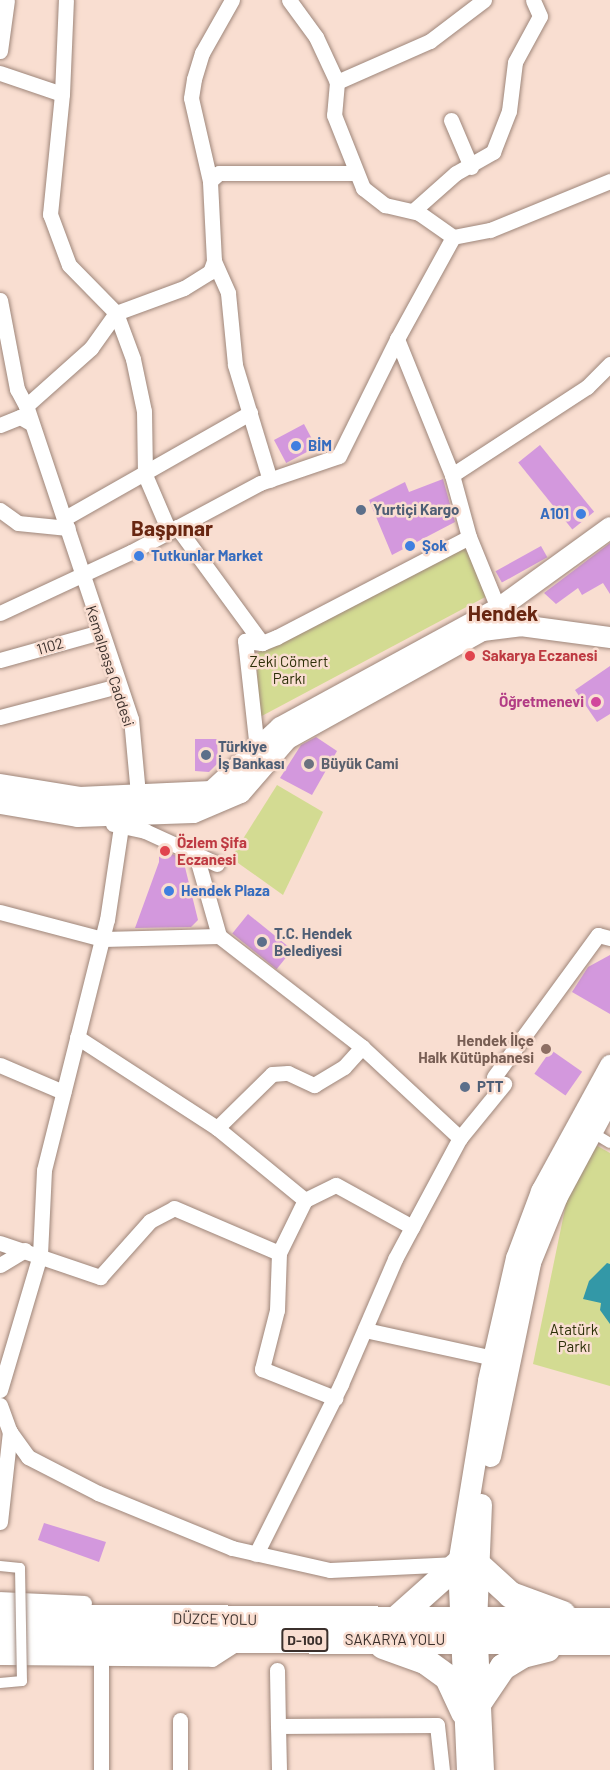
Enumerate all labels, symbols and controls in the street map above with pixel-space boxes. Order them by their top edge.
place label: BİM [308,437,332,455]
marker: BİM [289,439,303,453]
place label: Yurtiçi Kargo [373,501,459,519]
marker: Yurtiçi Kargo [354,503,368,517]
place label: A101 [540,505,569,523]
marker: A101 [574,507,588,521]
district label: Başpınar [131,515,213,541]
place label: Şok [422,537,447,555]
marker: Şok [403,539,417,553]
place label: Tutkunlar Market [151,547,263,565]
marker: Tutkunlar Market [132,549,146,563]
district label: Hendek [468,600,538,626]
street label: Kemalpaşa Caddesi [82,603,138,729]
street label: 1102 [35,634,65,658]
place label: Sakarya Eczanesi [482,647,598,665]
marker: Sakarya Eczanesi [463,649,477,663]
park label: Zeki Cömert Parkı [249,652,329,687]
place label: Öğretmenevi [499,693,584,711]
marker: Öğretmenevi [589,695,603,709]
place label: Türkiye İş Bankası [218,737,285,772]
marker: Türkiye İş Bankası [199,748,213,762]
place label: Büyük Cami [321,755,399,773]
marker: Büyük Cami [302,757,316,771]
place label: Özlem Şifa Eczanesi [177,833,247,868]
marker: Özlem Şifa Eczanesi [158,844,172,858]
place label: Hendek Plaza [181,882,270,900]
marker: Hendek Plaza [162,884,176,898]
place label: T.C. Hendek Belediyesi [274,924,352,959]
marker: T.C. Hendek Belediyesi [255,935,269,949]
place label: Hendek İlçe Halk Kütüphanesi [418,1031,534,1066]
marker: Hendek İlçe Halk Kütüphanesi [539,1042,553,1056]
place label: PTT [477,1078,504,1096]
marker: PTT [458,1080,472,1094]
park label: Atatürk Parkı [550,1320,598,1355]
street label: DÜZCE YOLU [173,1609,257,1629]
road number: D-100 [281,1629,329,1651]
street label: SAKARYA YOLU [345,1631,445,1649]

